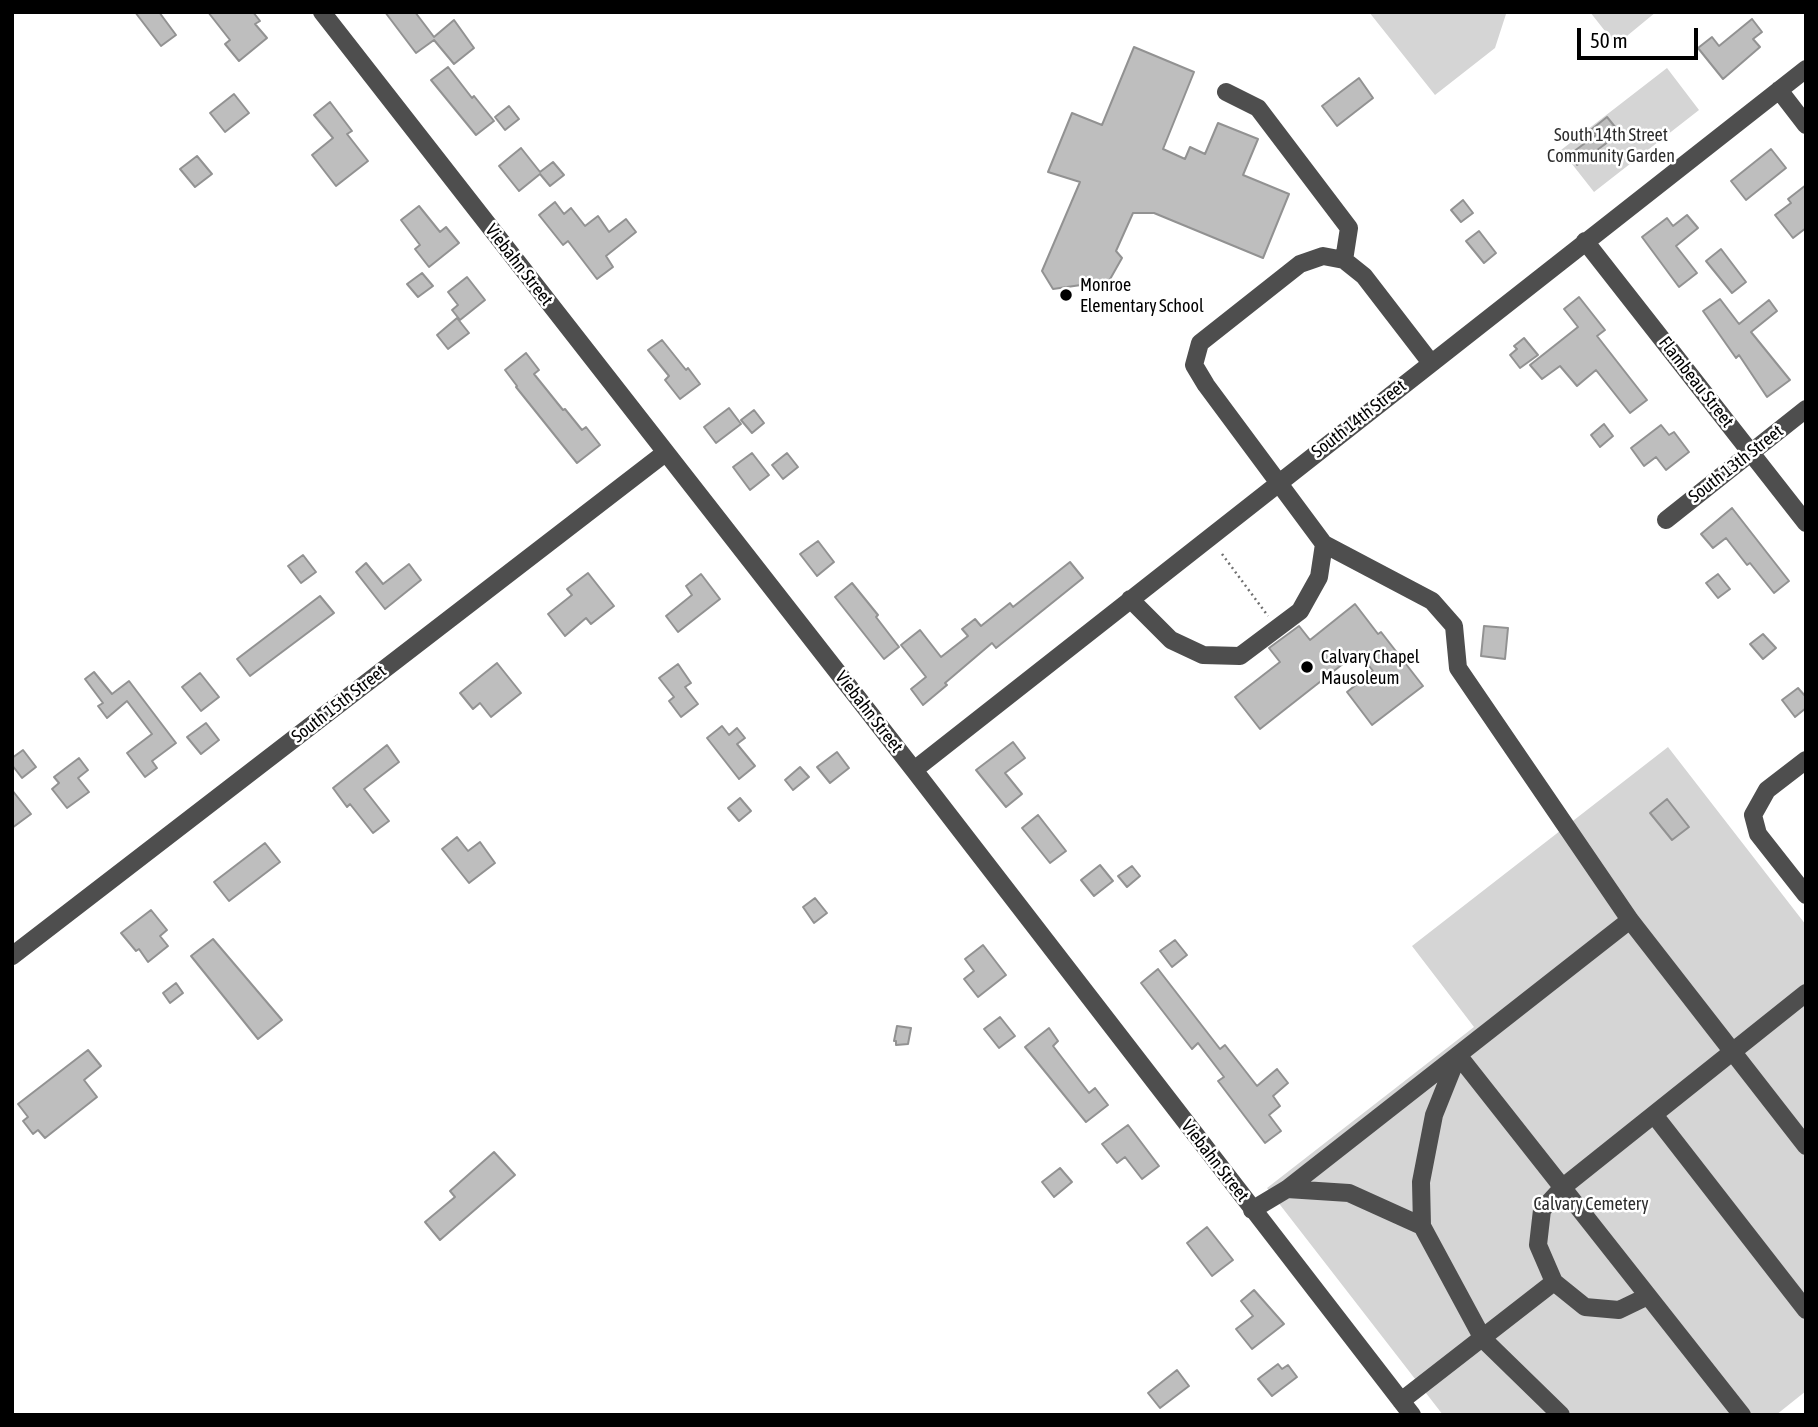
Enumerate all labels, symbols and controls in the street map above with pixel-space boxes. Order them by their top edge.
scale bar [1580,14,1701,58]
text: 50 m [1590,28,1628,52]
park label: South 14th Street Community Garden [1547,124,1675,166]
street label: Viebahn Street [480,220,558,310]
place label: Monroe Elementary School [1080,274,1204,316]
marker: Monroe Elementary School [1058,287,1074,303]
street label: Flambeau Street [1654,332,1738,432]
street label: South 14th Street [1307,375,1411,463]
street label: South 13th Street [1684,420,1788,508]
place label: Calvary Chapel Mausoleum [1321,646,1420,688]
marker: Calvary Chapel Mausoleum [1299,659,1315,675]
street label: South 15th Street [287,660,391,748]
street label: Viebahn Street [830,667,908,757]
street label: Viebahn Street [1176,1116,1254,1206]
park label: Calvary Cemetery [1533,1193,1649,1215]

